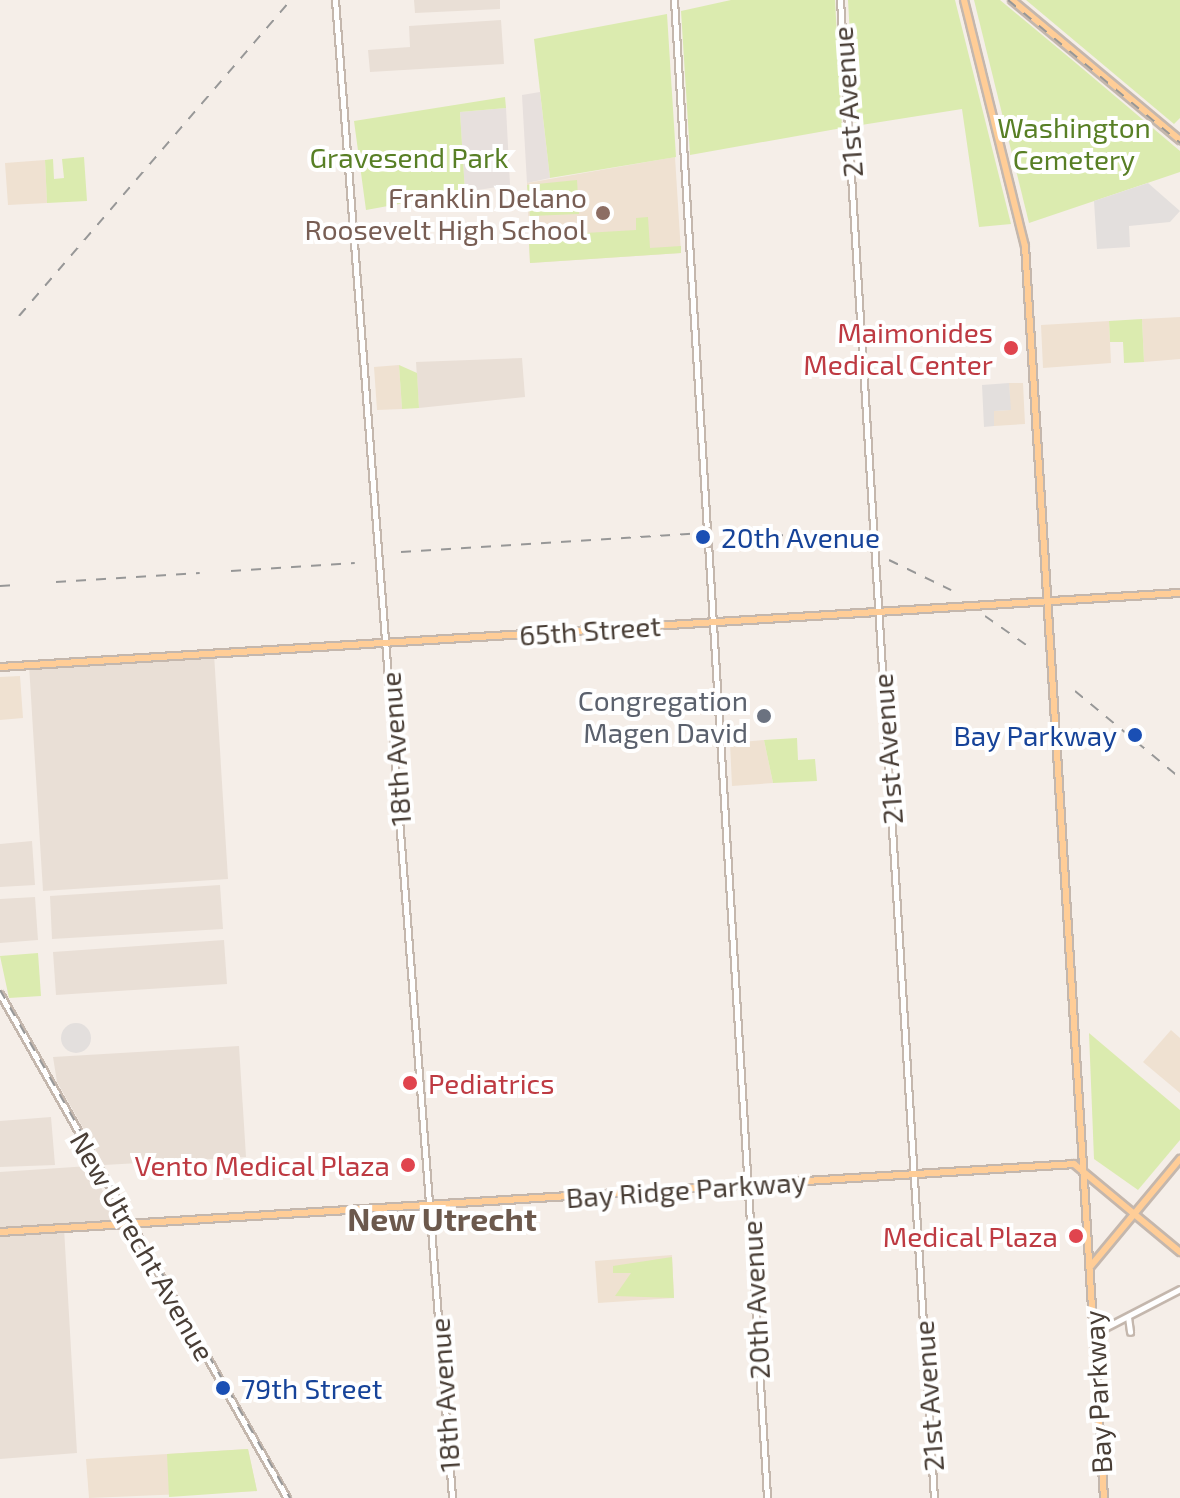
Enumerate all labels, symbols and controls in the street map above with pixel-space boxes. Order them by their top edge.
street label: 21st Avenue [825,25,869,179]
park label: Washington Cemetery [997,110,1151,176]
park label: Gravesend Park [310,140,508,174]
place label: Franklin Delano Roosevelt High School [305,180,587,246]
marker: Franklin Delano Roosevelt High School [594,204,612,222]
place label: Maimonides Medical Center [803,315,993,381]
marker: Maimonides Medical Center [1000,337,1022,359]
place label: 20th Avenue [721,520,881,554]
marker: 20th Avenue [692,526,714,548]
street label: 65th Street [518,608,662,652]
street label: 18th Avenue [373,670,417,828]
street label: 21st Avenue [865,672,909,826]
place label: Congregation Magen David [578,683,748,749]
marker: Congregation Magen David [755,707,773,725]
place label: Bay Parkway [953,718,1117,752]
marker: Bay Parkway [1124,724,1146,746]
place label: Pediatrics [428,1066,555,1100]
marker: Pediatrics [399,1072,421,1094]
street label: New Utrecht Avenue [63,1125,223,1367]
place label: Vento Medical Plaza [134,1148,390,1182]
marker: Vento Medical Plaza [397,1154,419,1176]
street label: Bay Ridge Parkway [564,1164,808,1214]
district label: New Utrecht [347,1199,537,1237]
street label: 20th Avenue [734,1219,776,1381]
place label: Medical Plaza [882,1219,1058,1253]
marker: Medical Plaza [1065,1225,1087,1247]
street label: Bay Parkway [1076,1309,1118,1475]
street label: 18th Avenue [422,1316,466,1474]
street label: 21st Avenue [906,1319,950,1473]
place label: 79th Street [241,1371,382,1405]
marker: 79th Street [212,1377,234,1399]

